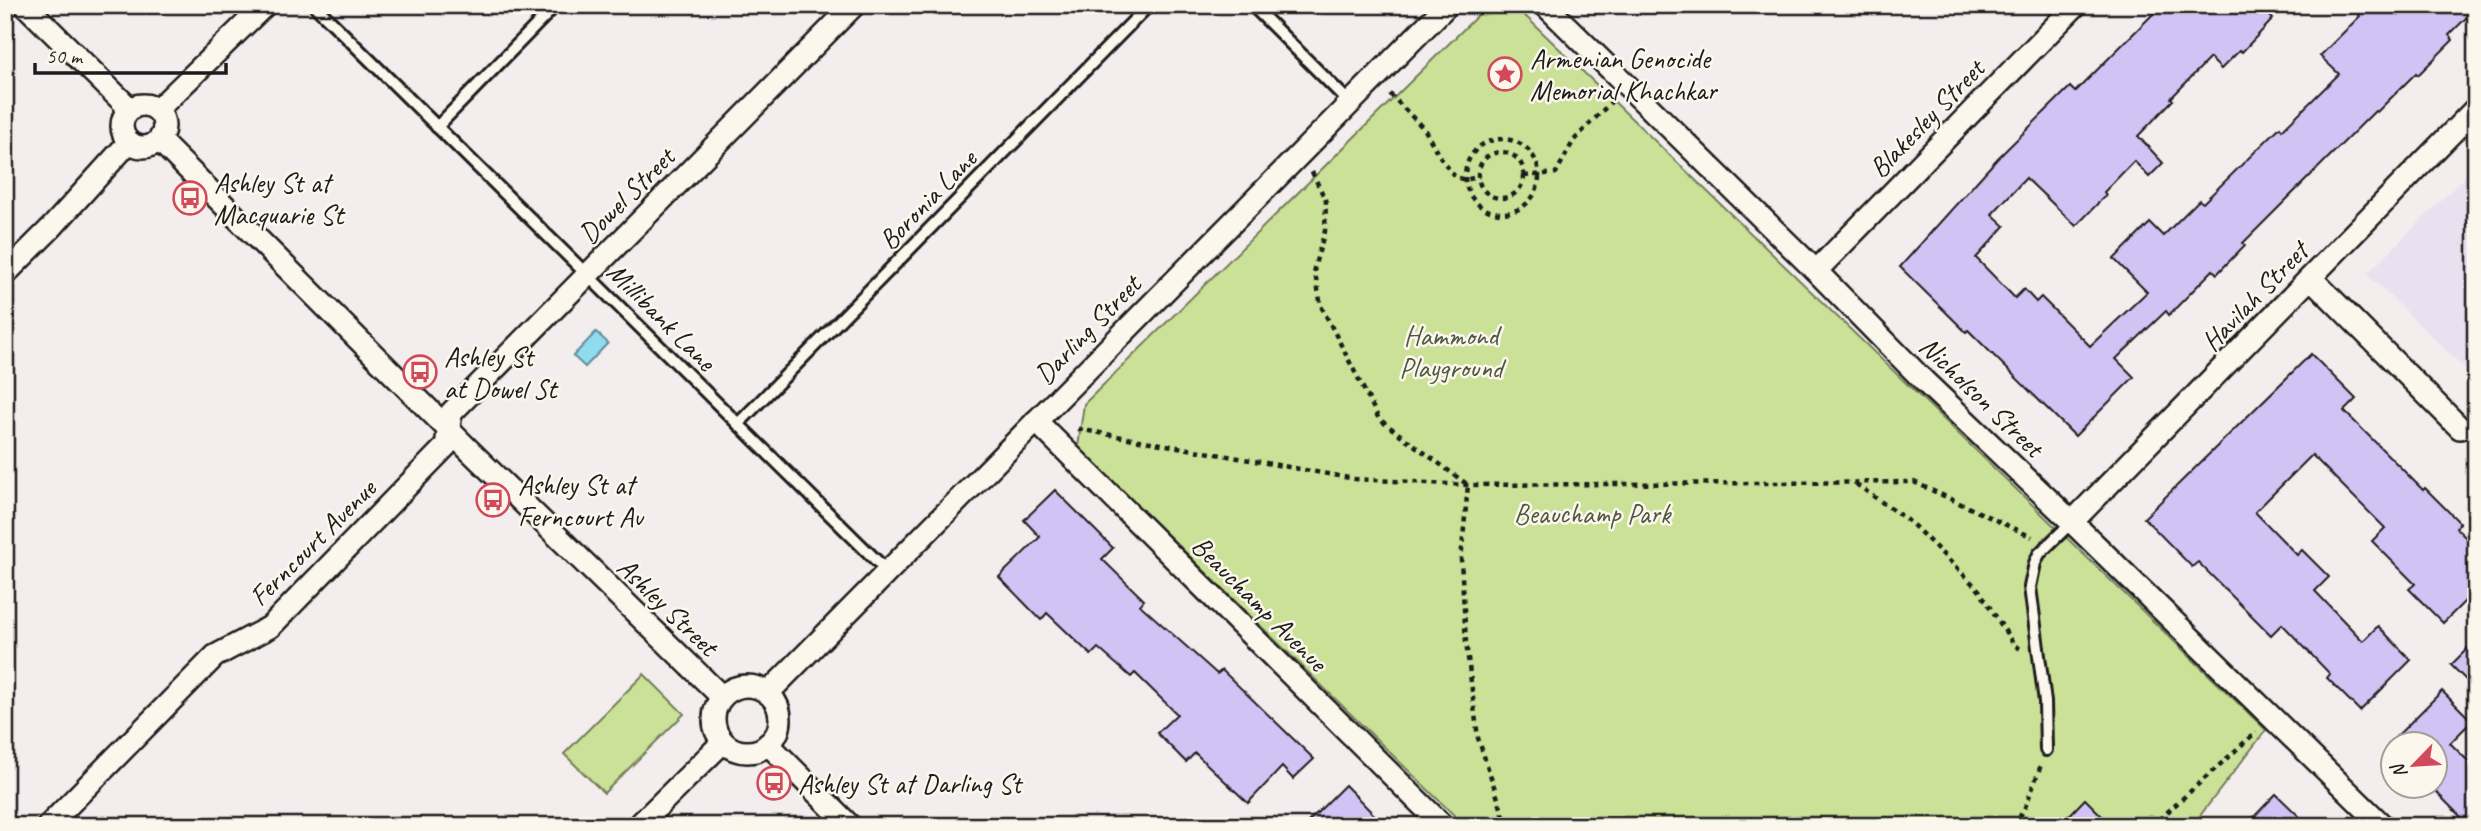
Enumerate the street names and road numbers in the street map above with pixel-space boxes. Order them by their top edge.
street label: Blakesley Street [1861,50,1993,185]
street label: Dowel Street [571,138,684,251]
street label: Boronia Lane [871,140,985,257]
street label: Havilah Street [2194,232,2318,358]
street label: Millibank Lane [600,255,725,379]
street label: Darling Street [1027,266,1150,391]
street label: Nicholson Street [1912,329,2053,466]
street label: Ferncourt Avenue [242,470,385,613]
street label: Beauchamp Avenue [1184,528,1336,680]
street label: Ashley Street [610,550,727,665]

